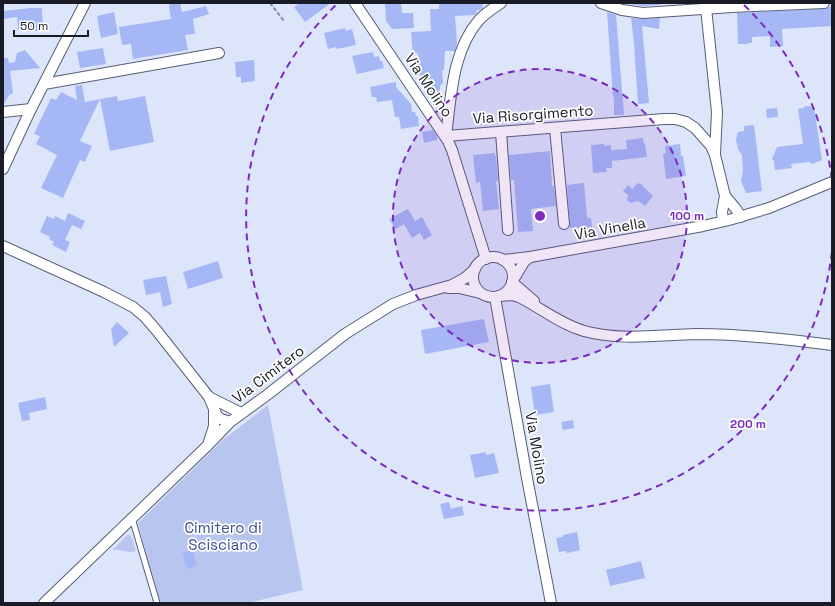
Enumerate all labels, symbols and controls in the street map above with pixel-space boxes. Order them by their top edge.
scale bar [14,12,88,38]
text: 50 m [20,18,48,34]
street label: Via Molino [401,49,457,121]
street label: Via Risorgimento [472,100,594,128]
text: 100 m [670,208,704,224]
centre of rings [533,209,547,223]
street label: Via Vinella [573,212,648,244]
street label: Via Cimitero [228,341,308,407]
street label: Via Molino [521,410,553,486]
text: 200 m [730,416,766,432]
park label: Cimitero di Scisciano [184,518,262,554]

